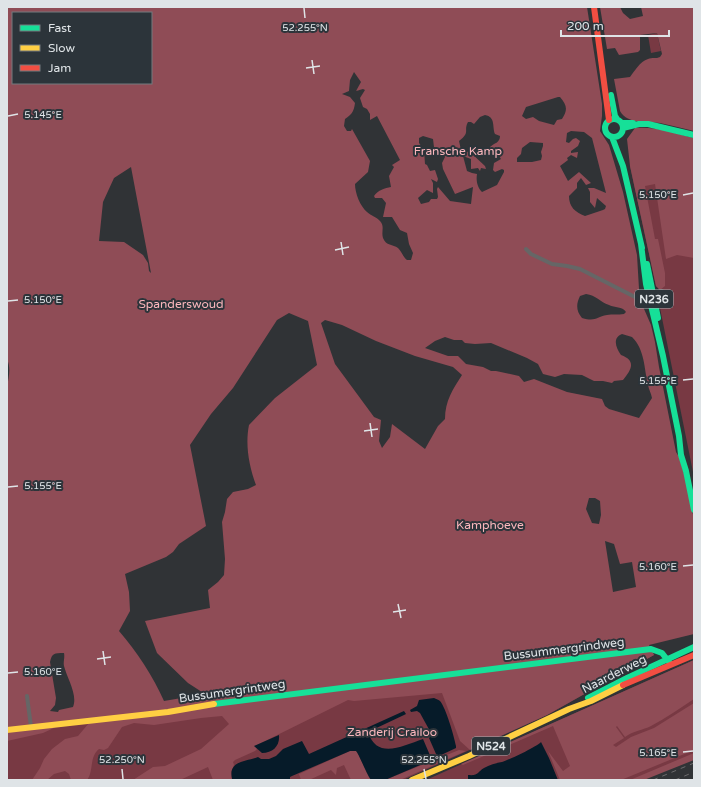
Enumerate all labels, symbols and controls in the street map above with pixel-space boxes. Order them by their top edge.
legend [12,12,152,84]
scale bar [561,12,669,38]
text: 200 m [567,19,604,33]
text: Fast [48,21,72,35]
text: 52.255°N [282,22,328,34]
text: Slow [48,41,75,55]
text: Jam [48,61,71,75]
text: 5.145°E [24,109,62,121]
park label: Fransche Kamp [414,144,502,158]
text: 5.150°E [639,189,677,201]
road number: N236 [635,290,673,308]
text: 5.150°E [24,294,62,306]
park label: Spanderswoud [138,297,224,311]
text: 5.155°E [639,375,677,387]
text: 5.155°E [24,480,62,492]
park label: Kamphoeve [456,518,524,532]
text: 5.160°E [639,561,677,573]
street label: Bussummergrindweg [503,635,625,663]
street label: Naarderweg [580,652,648,696]
text: 5.160°E [24,666,62,678]
street label: Bussumergrintweg [178,677,286,705]
park label: Zanderij Crailoo [347,725,437,739]
road number: N524 [472,737,510,755]
text: 5.165°E [639,747,677,759]
text: 52.250°N [99,754,145,766]
text: 52.255°N [401,754,447,766]

